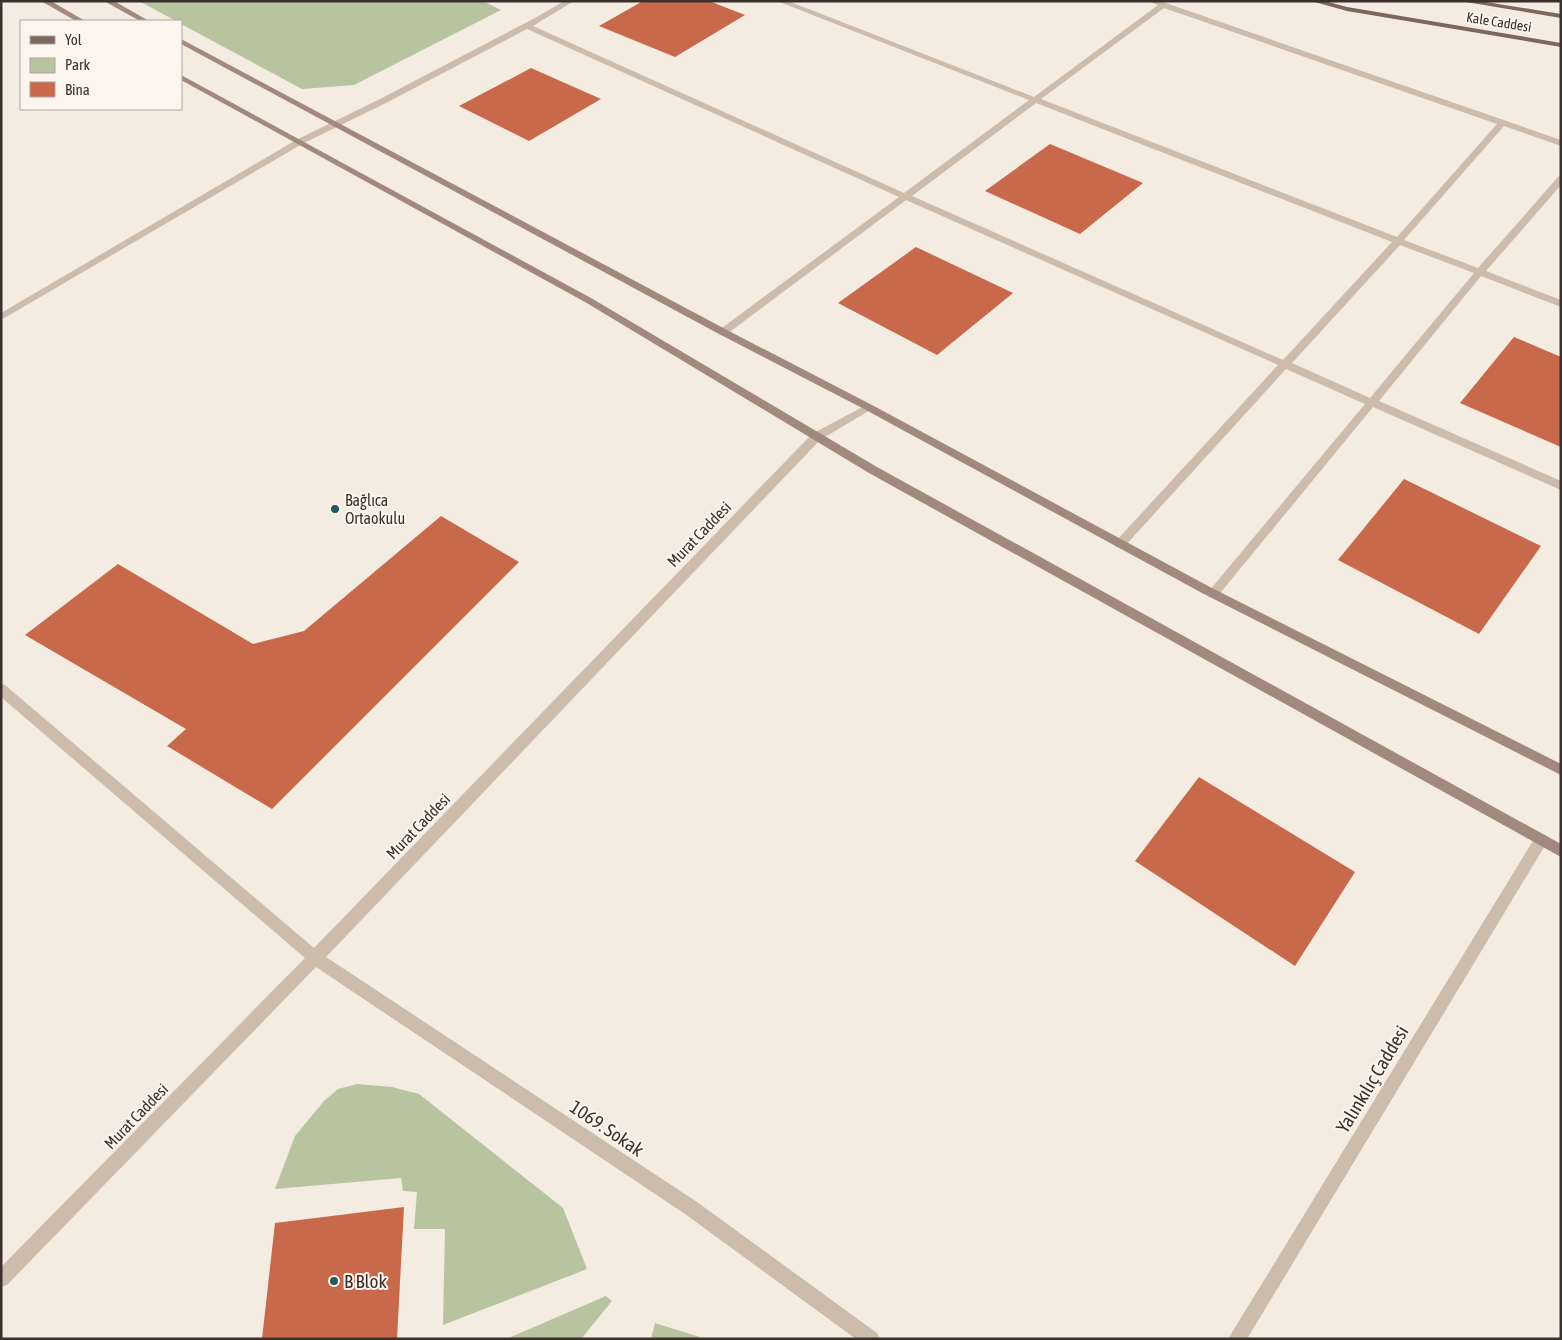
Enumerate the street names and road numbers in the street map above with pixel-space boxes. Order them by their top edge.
street label: Kale Caddesi [1465,9,1533,35]
street label: Murat Caddesi [664,498,734,570]
street label: Murat Caddesi [383,790,453,862]
street label: Yalınkılıç Caddesi [1331,1021,1413,1137]
street label: Murat Caddesi [101,1080,171,1152]
street label: 1069. Sokak [566,1095,649,1161]

